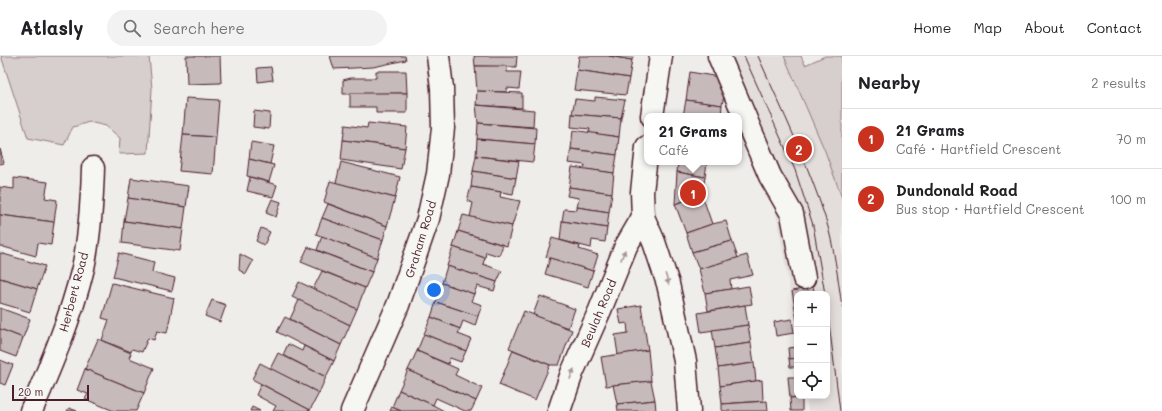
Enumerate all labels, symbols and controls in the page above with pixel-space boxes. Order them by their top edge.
search box [107,10,387,46]
text: Atlasly [20,15,83,40]
icon: search [121,17,143,39]
text: Search here [153,18,245,38]
text: Home [913,18,951,37]
text: Map [973,18,1002,37]
text: About [1024,18,1065,37]
text: Contact [1087,18,1142,37]
text: Nearby [858,71,920,93]
text: 2 results [1091,74,1146,91]
popup [644,113,742,165]
text: 21 Grams [896,120,964,140]
text: 21 Grams [659,121,727,141]
text: 1 [868,130,874,147]
text: 70 m [1116,130,1146,147]
pin: 2 [786,134,812,164]
text: Café · Hartfield Crescent [896,140,1061,157]
text: Café [659,141,689,158]
pin: 1 [680,178,706,208]
text: Dundonald Road [896,180,1018,200]
text: 2 [867,190,875,207]
text: 100 m [1110,190,1146,207]
street label: Graham Road [401,198,439,280]
text: Bus stop · Hartfield Crescent [896,200,1085,217]
one-way arrow [620,248,626,260]
street label: Herbert Road [55,250,91,334]
one-way arrow [664,274,670,286]
street label: Beulah Road [576,276,620,349]
your location [424,280,444,300]
map controls [794,291,830,399]
button: + [794,291,830,327]
button: − [794,327,830,363]
button: locate [794,363,830,399]
one-way arrow [569,369,575,380]
scale bar [12,383,89,402]
text: 20 m [18,384,43,399]

